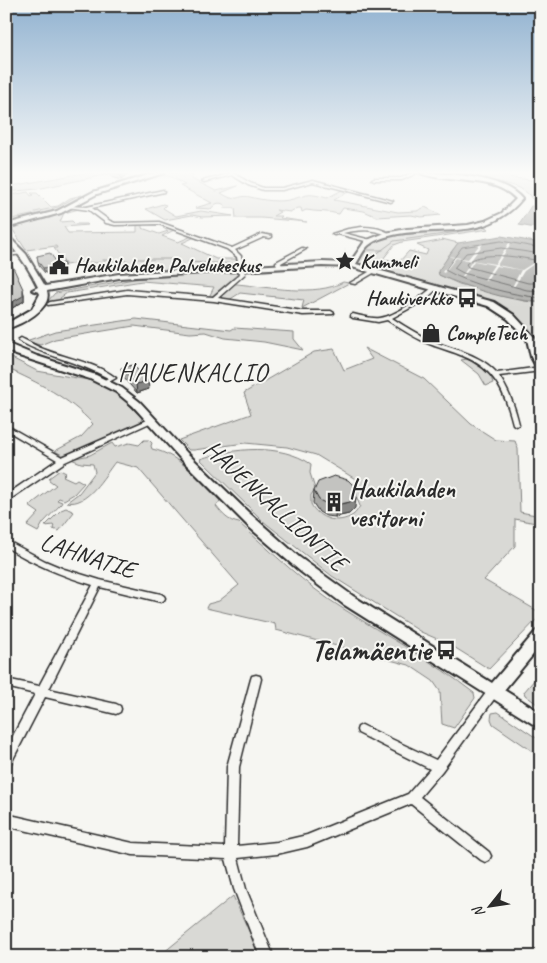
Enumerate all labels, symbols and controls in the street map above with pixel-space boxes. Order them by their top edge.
place label: Kummeli [360,248,420,274]
place icon: Kummeli [334,250,356,272]
place label: Haukilahden Palvelukeskus [74,252,263,278]
public building icon: Haukilahden Palvelukeskus [48,254,70,276]
place label: Haukiverkko [366,285,454,311]
bus stop icon: Haukiverkko [456,287,478,309]
place label: CompleTech [446,320,528,346]
shop icon: CompleTech [420,322,442,344]
district label: HAUENKALLIO [118,356,270,389]
street label: HAUENKALLIONTIE [197,433,356,581]
place label: Haukilahden vesitorni [349,473,456,534]
building icon: Haukilahden vesitorni [323,491,345,513]
street label: LAHNATIE [36,526,142,587]
place label: Telamäentie [311,631,433,669]
bus stop icon: Telamäentie [435,639,457,661]
north arrow [464,880,514,930]
text: N [468,902,489,920]

